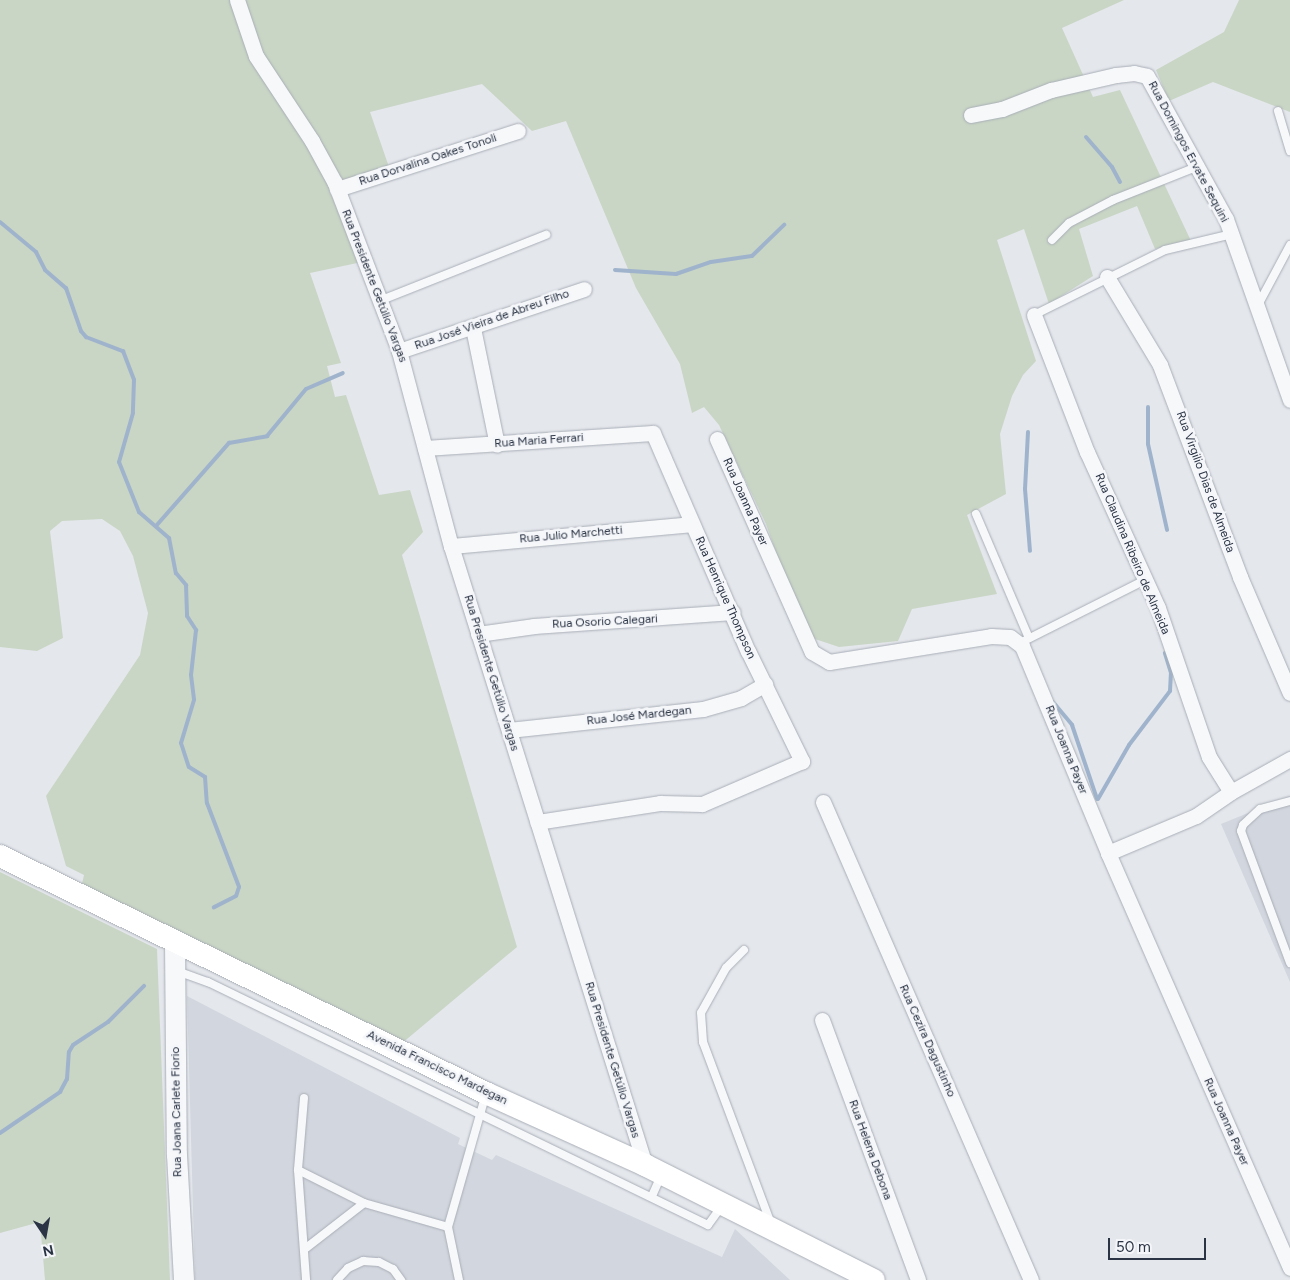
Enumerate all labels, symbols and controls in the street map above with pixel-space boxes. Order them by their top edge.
street label: Rua Domingos Ervate Sequini [1145,79,1231,225]
street label: Rua Dorvalina Oakes Tonoli [357,131,499,189]
street label: Rua Presidente Getúlio Vargas [338,208,410,364]
street label: Rua José Vieira de Abreu Filho [413,287,571,353]
street label: Rua Virgilio Dias de Almeida [1173,409,1237,555]
street label: Rua Maria Ferrari [494,431,584,451]
street label: Rua Joanna Payer [719,456,771,548]
street label: Rua Claudina Ribeiro de Almeida [1091,471,1173,637]
street label: Rua Julio Marchetti [519,523,623,547]
street label: Rua Henrique Thompson [692,535,758,661]
street label: Rua Presidente Getúlio Vargas [460,593,522,753]
street label: Rua Osorio Calegari [552,612,658,632]
street label: Rua José Mardegan [586,703,692,729]
street label: Rua Joanna Payer [1042,703,1090,797]
street label: Rua Presidente Getúlio Vargas [581,980,643,1140]
street label: Rua Cezira Dagustinho [896,982,958,1100]
street label: Avenida Francisco Mardegan [364,1028,510,1108]
street label: Rua Joana Carlete Fiorio [169,1047,185,1177]
street label: Rua Joanna Payer [1200,1076,1252,1168]
street label: Rua Helena Debona [845,1098,895,1202]
north arrow [20,1210,70,1260]
scale bar [1110,1228,1208,1260]
text: 50 m [1116,1238,1151,1256]
text: N [41,1241,55,1260]

